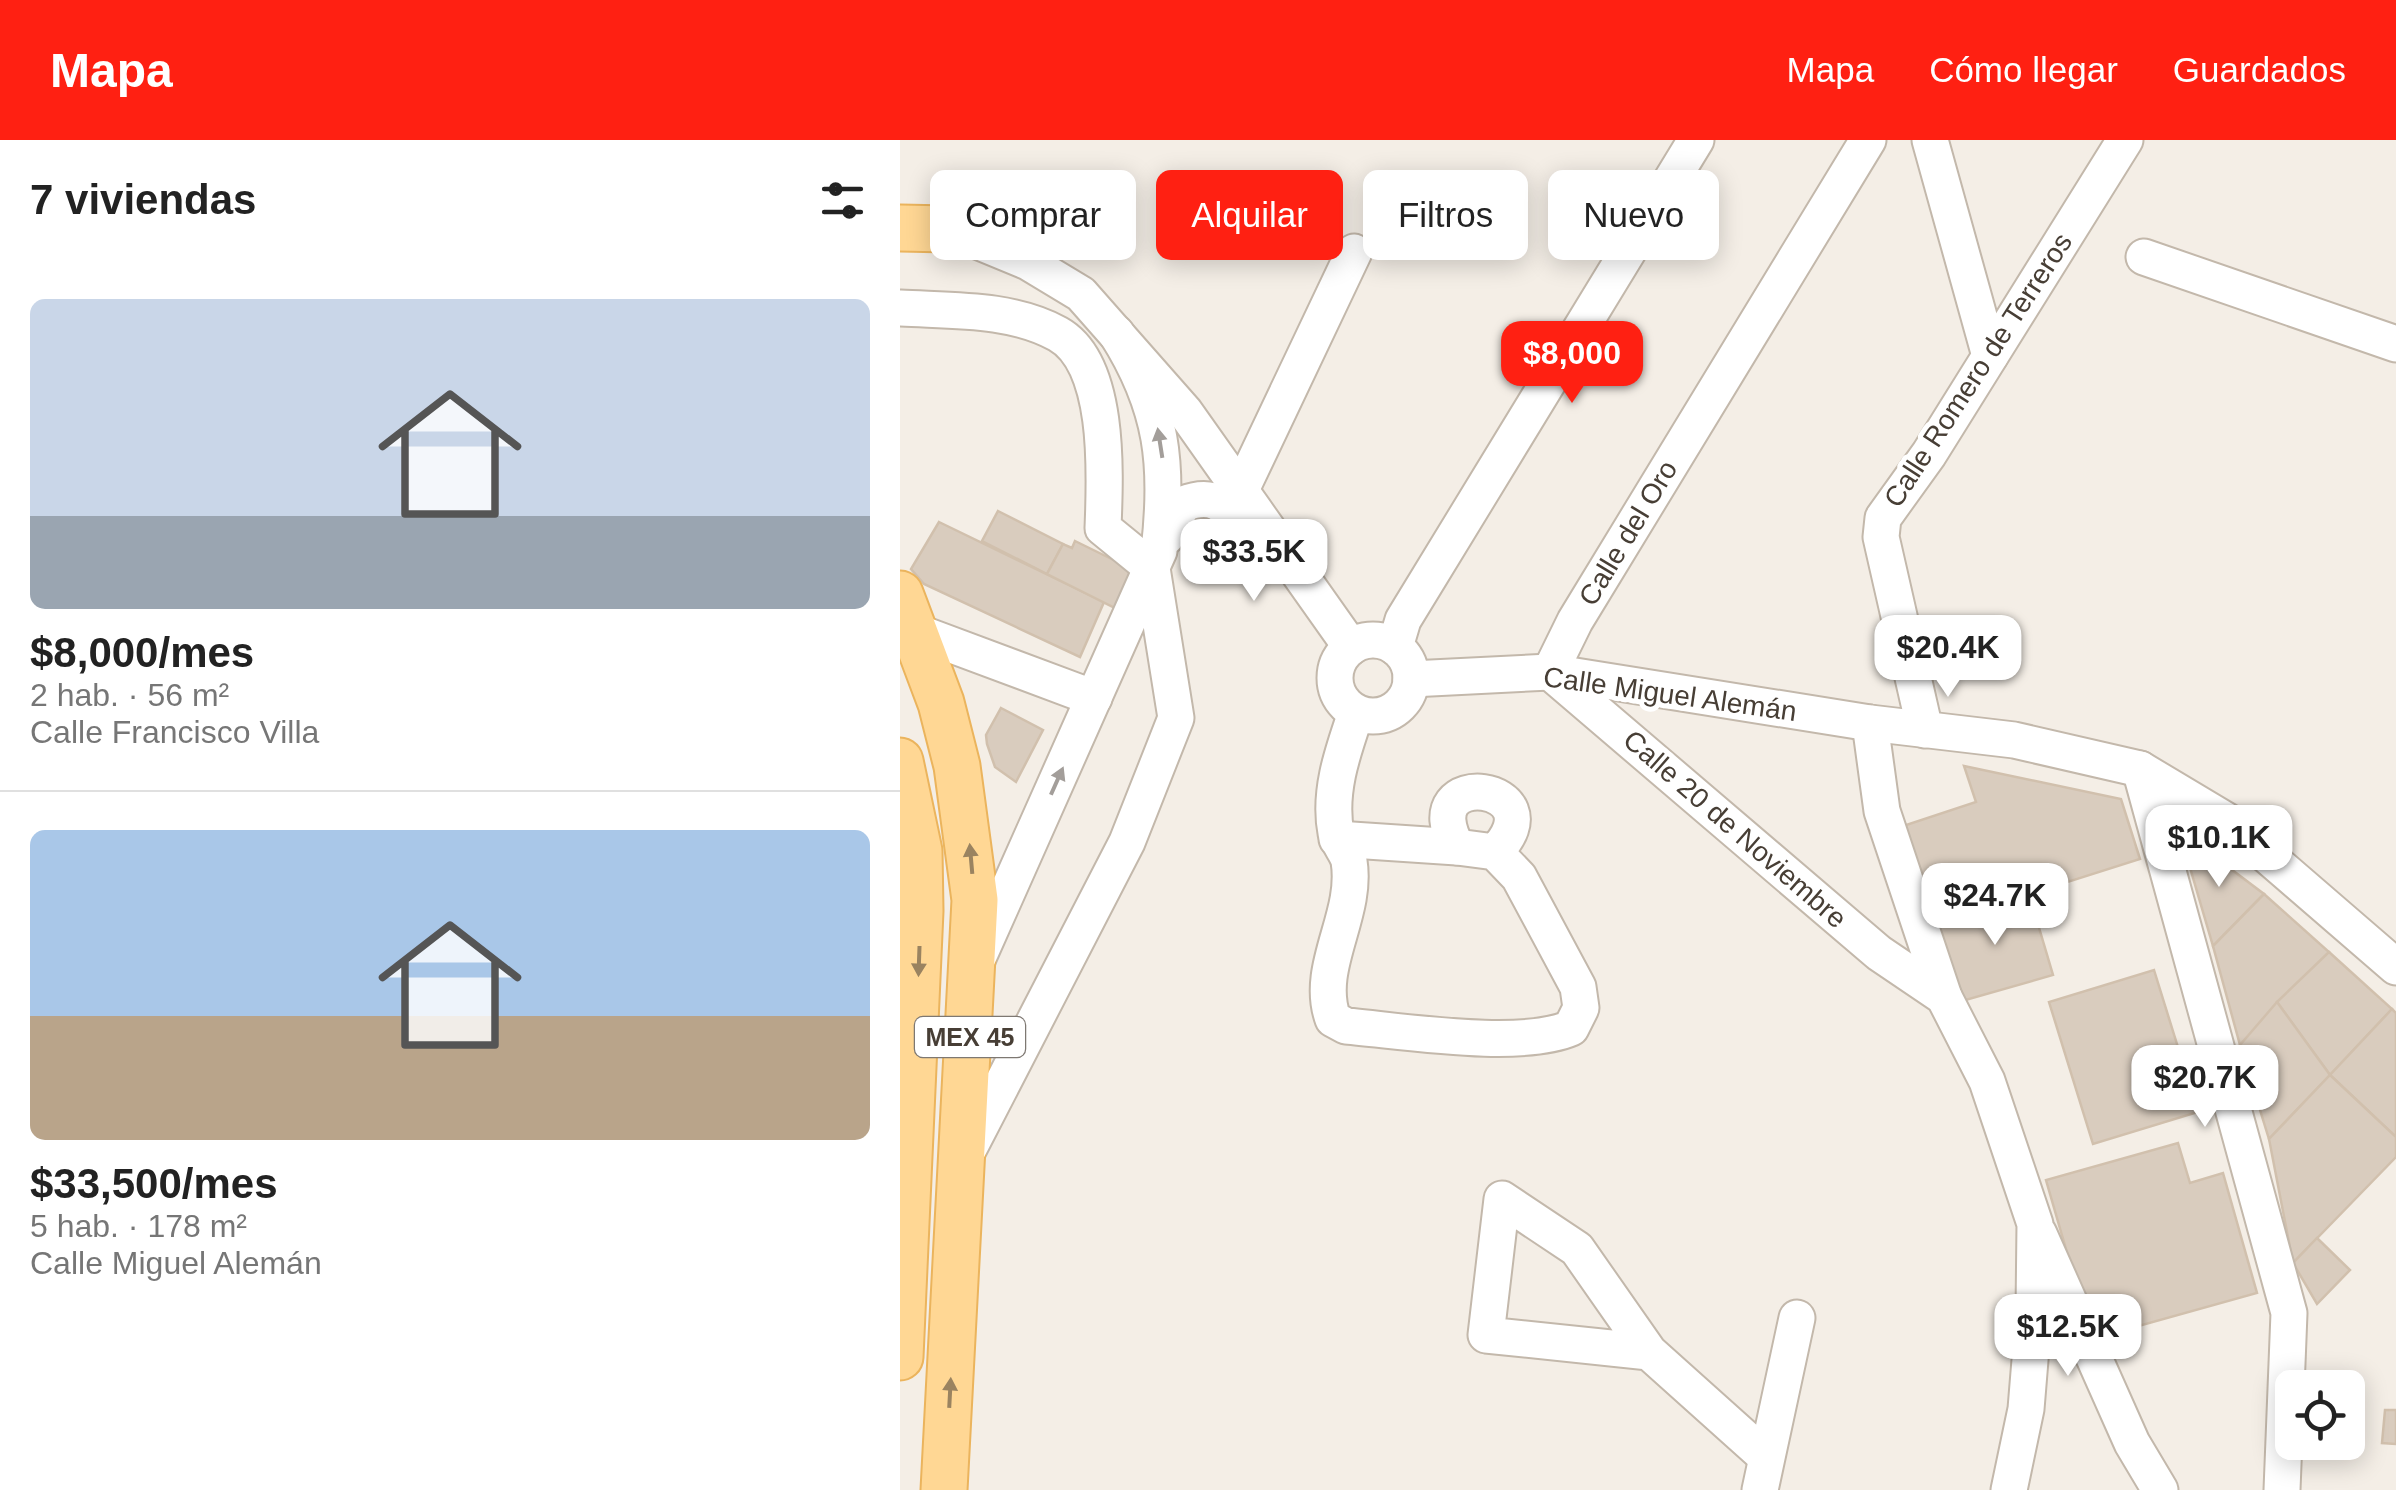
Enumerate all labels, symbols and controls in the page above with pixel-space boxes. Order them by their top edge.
text: Mapa [50,44,173,97]
text: Mapa [1787,50,1874,89]
text: Cómo llegar [1929,50,2118,89]
text: Guardados [2173,50,2346,89]
chip: Comprar [930,170,1136,260]
chip: Alquilar [1156,170,1343,260]
chip: Filtros [1363,170,1528,260]
chip: Nuevo [1548,170,1719,260]
icon: filters [815,173,870,228]
text: 7 viviendas [30,176,256,223]
street label: Calle Romero de Terreros [1878,227,2078,513]
pin: $8,000 [1491,321,1653,406]
text: $8,000 [1523,335,1621,371]
icon: home [360,364,540,544]
one-way arrow [1152,427,1168,459]
street label: Calle del Oro [1573,455,1683,611]
pin: $33.5K [1173,519,1335,604]
text: $33.5K [1202,533,1306,569]
pin: $20.4K [1867,615,2029,700]
text: $8,000/mes [30,629,254,676]
text: $20.4K [1896,629,2000,665]
street label: Calle Miguel Alemán [1541,661,1799,727]
text: 2 hab. · 56 m² [30,677,229,713]
text: Calle Francisco Villa [30,714,319,750]
street label: Calle 20 de Noviembre [1617,724,1853,934]
one-way arrow [1049,766,1065,796]
pin: $10.1K [2138,805,2300,890]
text: $10.1K [2167,819,2271,855]
one-way arrow [963,842,979,874]
pin: $24.7K [1914,863,2076,948]
text: $24.7K [1943,877,2047,913]
icon: home [360,895,540,1075]
one-way arrow [910,946,926,978]
road number: MEX 45 [915,1017,1025,1057]
pin: $20.7K [2124,1045,2286,1130]
text: $20.7K [2153,1059,2257,1095]
text: $33,500/mes [30,1160,278,1207]
text: 5 hab. · 178 m² [30,1208,247,1244]
text: Calle Miguel Alemán [30,1245,322,1281]
pin: $12.5K [1987,1294,2149,1379]
text: $12.5K [2016,1308,2120,1344]
map controls [2275,1370,2365,1460]
button: locate [2275,1370,2365,1460]
one-way arrow [942,1376,958,1408]

